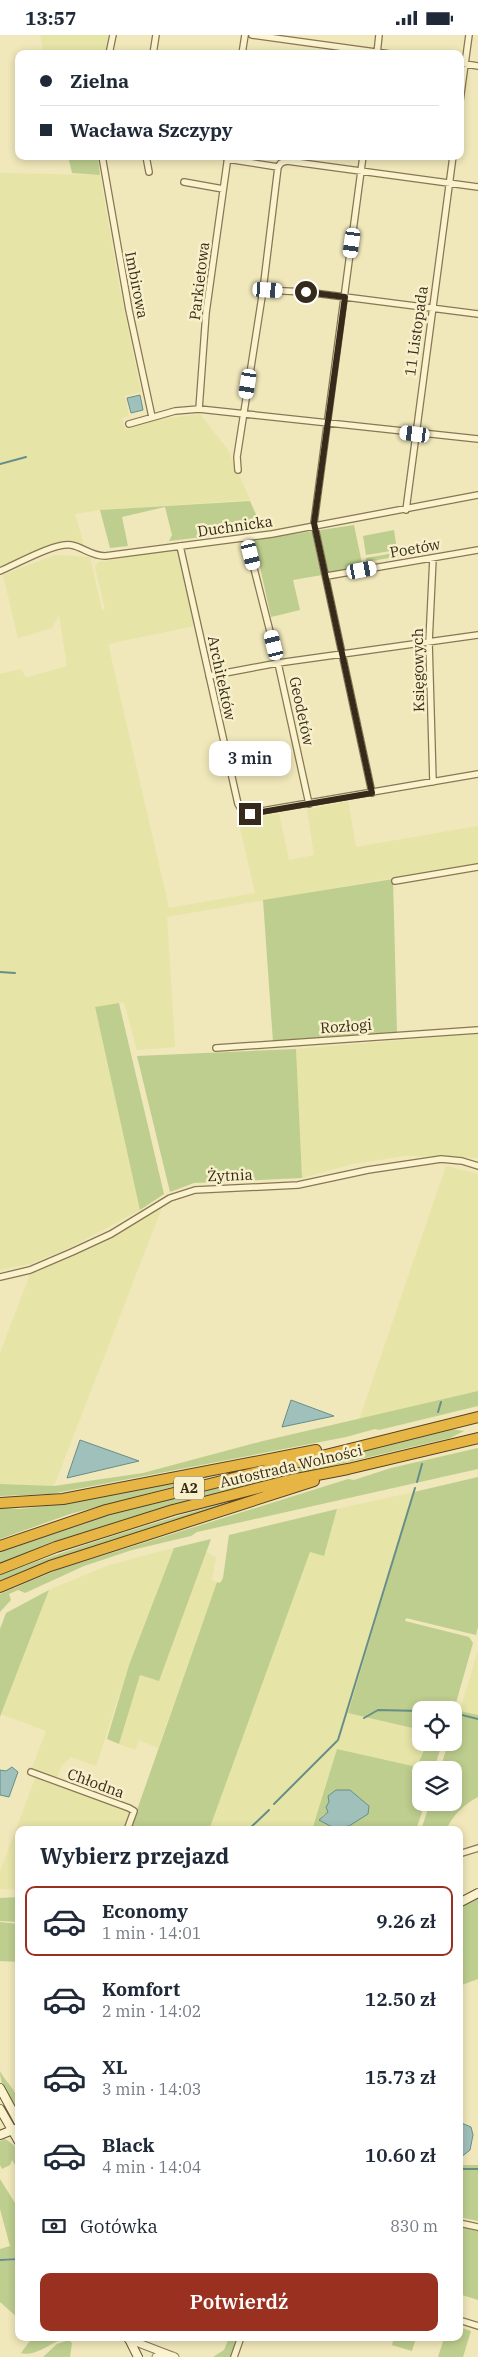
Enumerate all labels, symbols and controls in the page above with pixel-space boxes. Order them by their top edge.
text: 13:57 [25,6,76,30]
text: Zielna [70,69,129,93]
text: Wacława Szczypy [70,118,233,142]
car [342,227,361,259]
street label: Parkietowa [185,241,213,321]
street label: Imbirowa [121,250,153,320]
route start [295,281,317,303]
car [252,282,283,298]
street label: 11 Listopada [400,285,432,377]
car [238,368,257,400]
car [399,425,430,443]
street label: Duchnicka [196,511,274,541]
street label: Poetów [388,534,442,562]
car [240,539,261,571]
car [345,560,378,580]
street label: Księgowych [408,628,428,712]
car [263,629,284,661]
street label: Architektów [204,634,240,722]
street label: Geodetów [285,675,319,748]
callout: 3 min [209,741,291,777]
text: 3 min [228,748,272,768]
route end [239,803,261,825]
street label: Rozłogi [320,1015,373,1037]
street label: Żytnia [207,1165,253,1185]
street label: Autostrada Wolności [218,1440,364,1492]
road number: A2 [174,1477,204,1500]
map controls [412,1701,462,1811]
button: locate [412,1701,462,1751]
button: layers [412,1761,462,1811]
street label: Chłodna [65,1764,127,1802]
text: Wybierz przejazd [40,1841,229,1870]
icon: car [42,1899,87,1944]
text: Economy [102,1899,188,1923]
text: 9.26 zł [376,1909,436,1933]
text: 1 min · 14:01 [102,1923,201,1943]
icon: car [42,1977,87,2022]
text: Komfort [102,1977,180,2001]
text: 12.50 zł [365,1987,436,2011]
text: 2 min · 14:02 [102,2001,201,2021]
icon: car [42,2055,87,2100]
text: XL [102,2055,128,2079]
text: 15.73 zł [365,2065,436,2089]
text: 3 min · 14:03 [102,2079,201,2099]
icon: car [42,2133,87,2178]
text: Black [102,2133,154,2157]
text: 10.60 zł [365,2143,436,2167]
text: 4 min · 14:04 [102,2157,201,2177]
icon: cash [40,2212,68,2240]
text: Gotówka [80,2214,158,2238]
text: 830 m [390,2216,438,2236]
button: Potwierdź [40,2273,438,2331]

